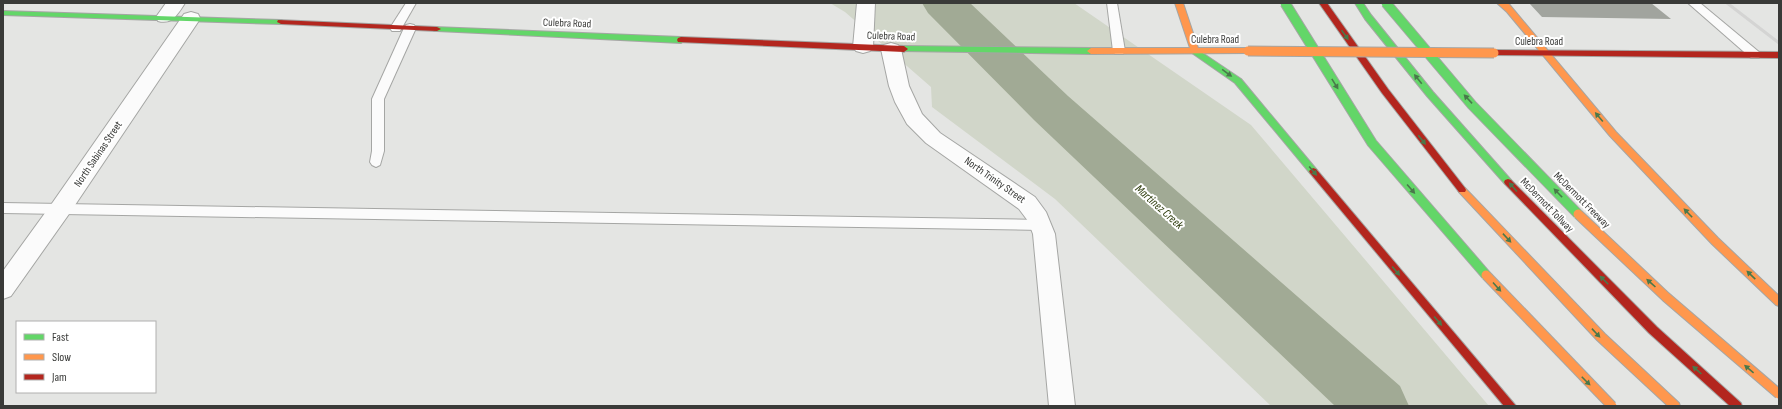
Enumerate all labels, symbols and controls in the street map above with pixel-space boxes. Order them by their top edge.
street label: Culebra Road [543,16,592,30]
street label: Culebra Road [867,29,916,43]
one-way arrow [1341,30,1349,40]
street label: Culebra Road [1191,33,1240,46]
street label: Culebra Road [1515,35,1564,48]
one-way arrow [1222,69,1232,77]
one-way arrow [1413,74,1422,85]
one-way arrow [1331,79,1339,89]
one-way arrow [1463,94,1473,104]
one-way arrow [1595,112,1604,123]
street label: North Sabinas Street [71,118,125,189]
one-way arrow [1418,134,1427,145]
street label: North Trinity Street [962,154,1029,206]
one-way arrow [1308,165,1317,176]
street label: McDermott Freeway [1551,169,1613,231]
street label: McDermott Tollway [1518,175,1577,236]
water label: Martinez Creek [1132,181,1187,233]
one-way arrow [1508,182,1518,192]
one-way arrow [1406,184,1415,194]
one-way arrow [1553,188,1562,198]
one-way arrow [1684,208,1693,217]
one-way arrow [1502,233,1512,243]
one-way arrow [1391,265,1400,276]
one-way arrow [1746,271,1756,280]
one-way arrow [1599,275,1609,285]
one-way arrow [1646,279,1656,288]
one-way arrow [1492,281,1501,292]
one-way arrow [1433,315,1442,326]
legend [16,321,156,393]
one-way arrow [1591,328,1601,338]
text: Fast [52,330,69,345]
text: Slow [52,350,71,365]
one-way arrow [1744,364,1755,373]
one-way arrow [1692,366,1702,375]
text: Jam [51,370,67,385]
one-way arrow [1581,376,1591,386]

